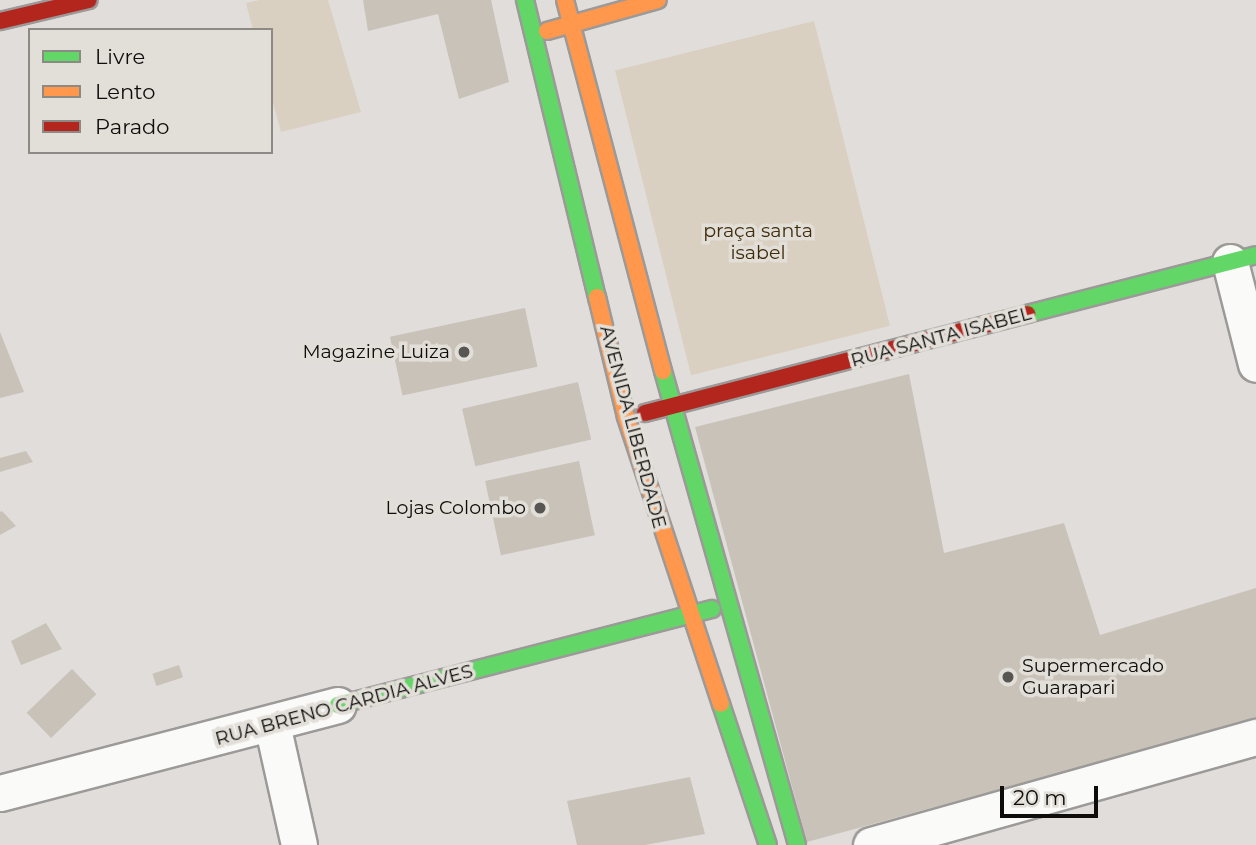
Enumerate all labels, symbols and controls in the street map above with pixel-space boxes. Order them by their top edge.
legend [28,28,273,154]
text: Livre [95,44,145,69]
text: Lento [95,79,155,104]
text: Parado [95,114,170,139]
park label: praça santa isabel [703,220,813,264]
street label: RUA SANTA ISABEL [848,302,1034,372]
street label: AVENIDA LIBERDADE [595,323,671,531]
place label: Magazine Luiza [302,341,450,363]
marker: Magazine Luiza [456,344,472,360]
place label: Lojas Colombo [386,497,526,519]
marker: Lojas Colombo [532,500,548,516]
place label: Supermercado Guarapari [1022,655,1164,699]
street label: RUA BRENO CARDIA ALVES [213,660,475,750]
marker: Supermercado Guarapari [1000,669,1016,685]
scale bar [1004,772,1102,816]
text: 20 m [1013,785,1067,810]

